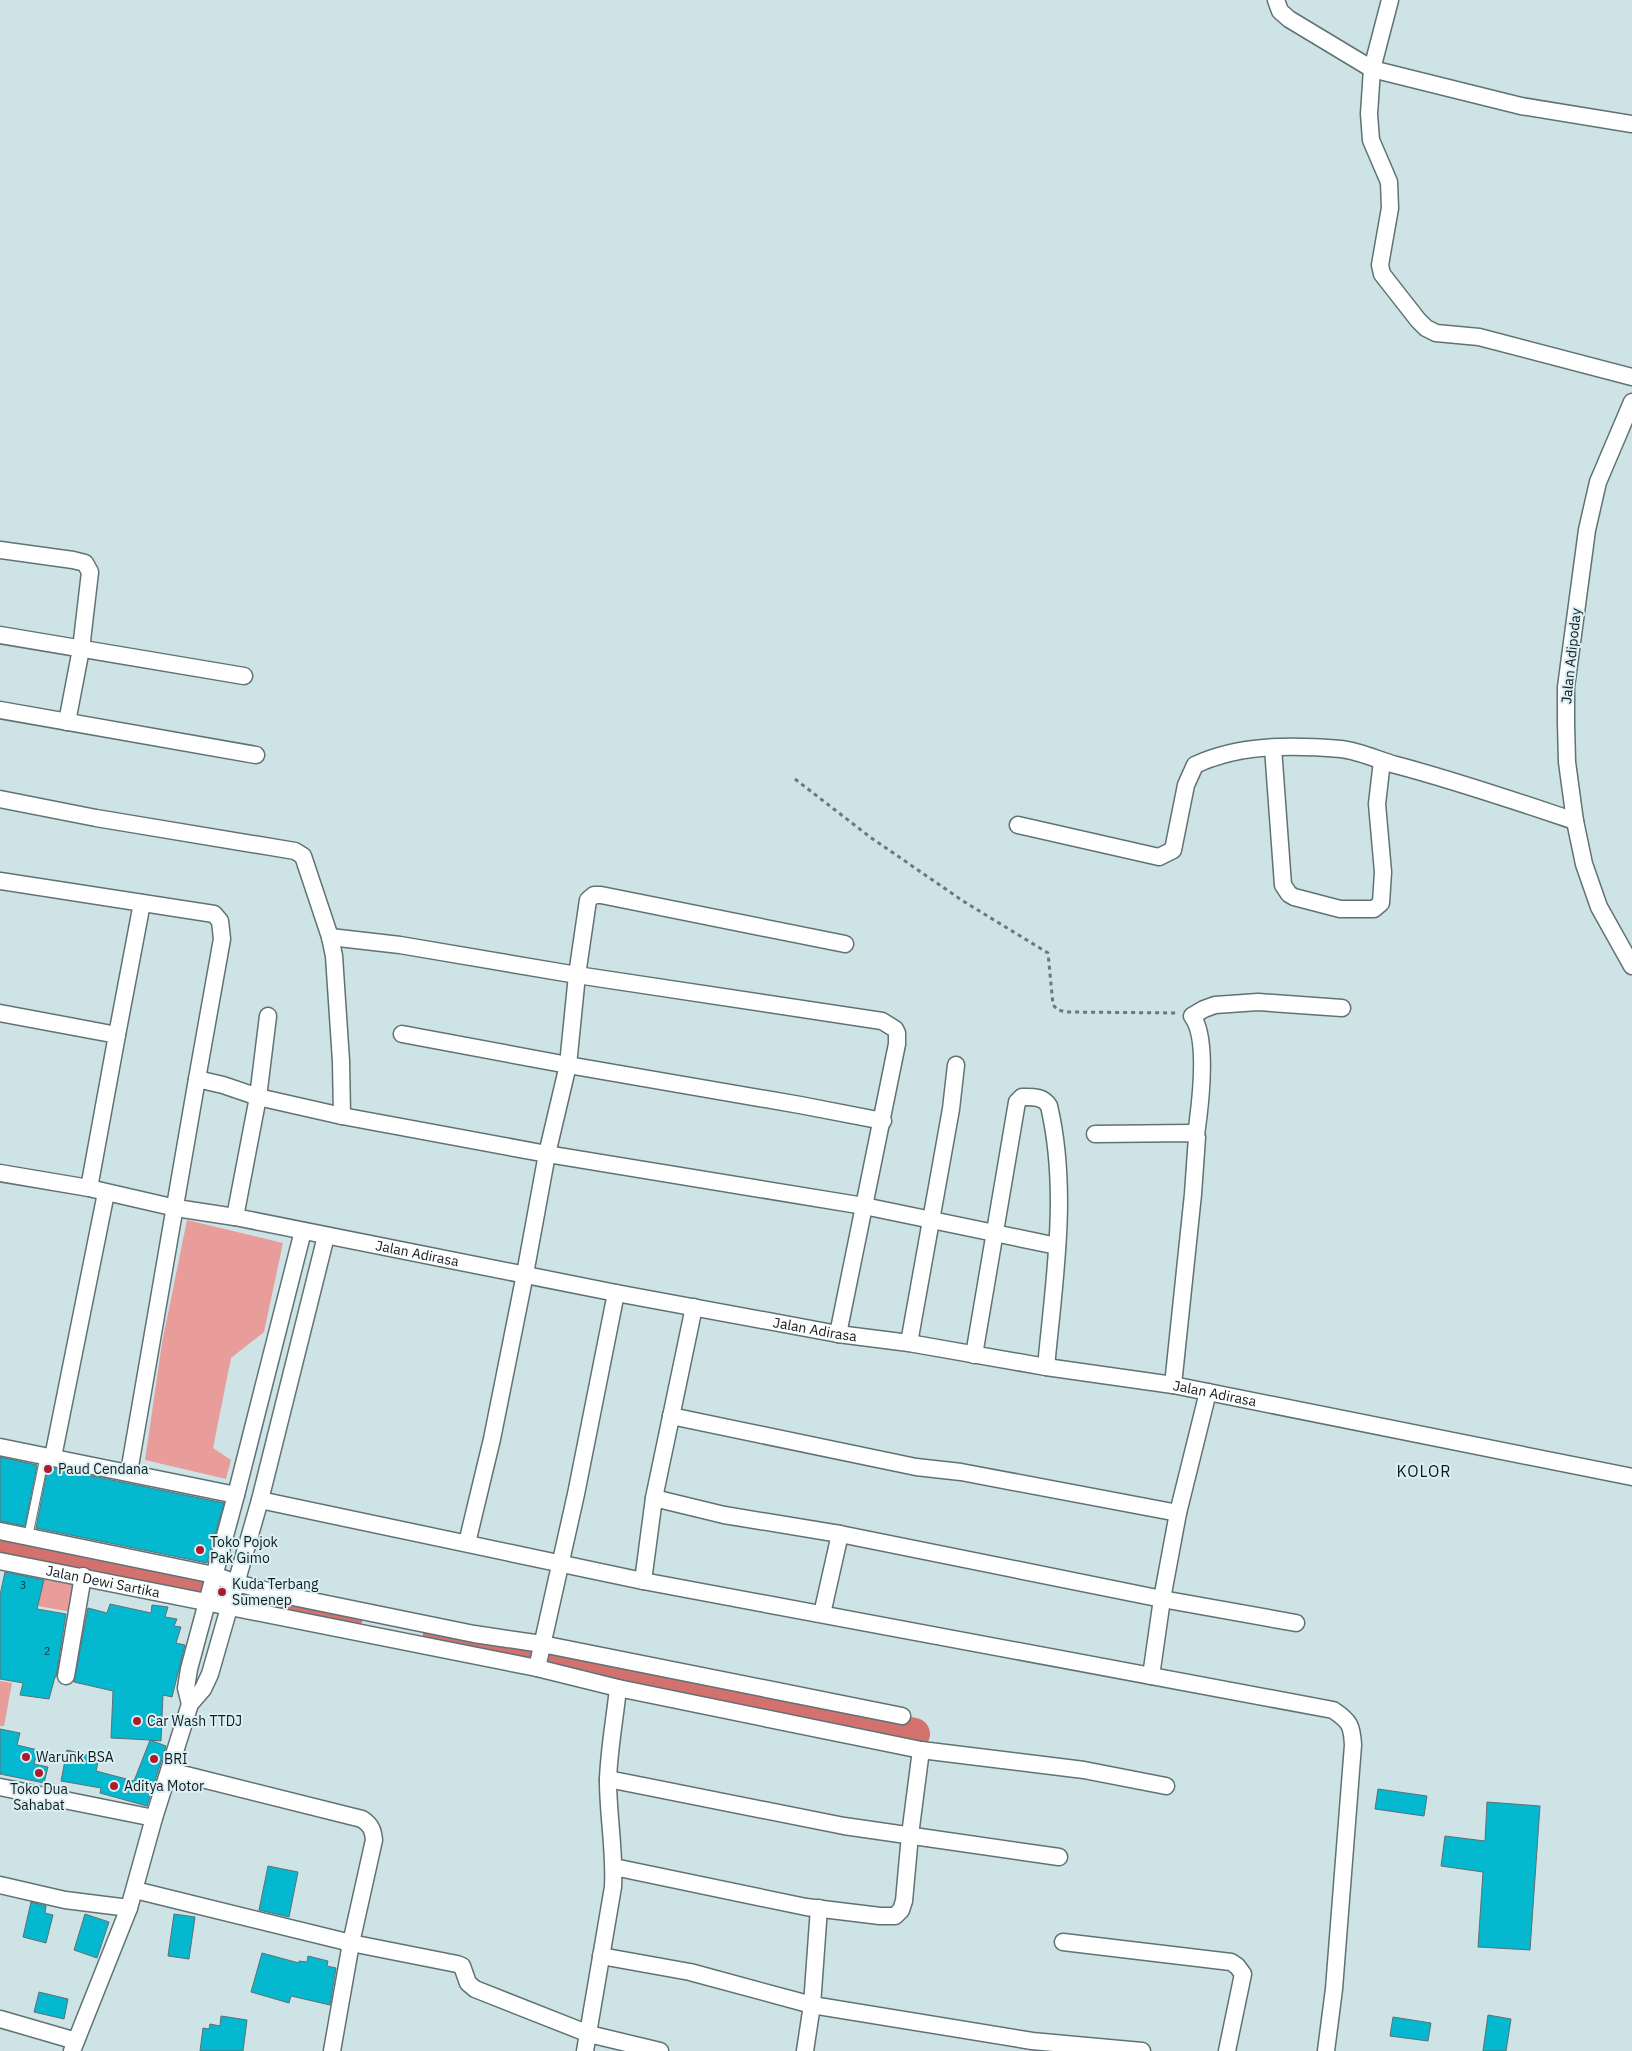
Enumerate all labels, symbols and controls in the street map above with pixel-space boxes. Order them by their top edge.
street label: Jalan Adipoday [1557,607,1585,705]
street label: Jalan Adirasa [374,1236,461,1271]
street label: Jalan Adirasa [772,1313,858,1345]
street label: Jalan Adirasa [1171,1376,1259,1411]
place label: Paud Cendana [58,1460,149,1478]
district label: KOLOR [1396,1461,1452,1481]
marker: Paud Cendana [42,1463,54,1475]
place label: Toko Pojok Pak Gimo [210,1533,279,1567]
marker: Toko Pojok Pak Gimo [194,1544,206,1556]
street label: Jalan Dewi Sartika [44,1561,162,1602]
place label: Kuda Terbang Sumenep [232,1575,319,1609]
house number: 3 [20,1578,26,1592]
marker: Kuda Terbang Sumenep [216,1586,228,1598]
house number: 2 [44,1644,50,1658]
place label: Car Wash TTDJ [147,1712,242,1730]
marker: Car Wash TTDJ [131,1715,143,1727]
place label: Warunk BSA [36,1748,114,1766]
place label: BRI [164,1750,188,1768]
marker: Warunk BSA [20,1751,32,1763]
marker: BRI [148,1753,160,1765]
marker: Toko Dua Sahabat [33,1767,45,1779]
place label: Aditya Motor [124,1777,204,1795]
place label: Toko Dua Sahabat [10,1780,69,1814]
marker: Aditya Motor [108,1780,120,1792]

